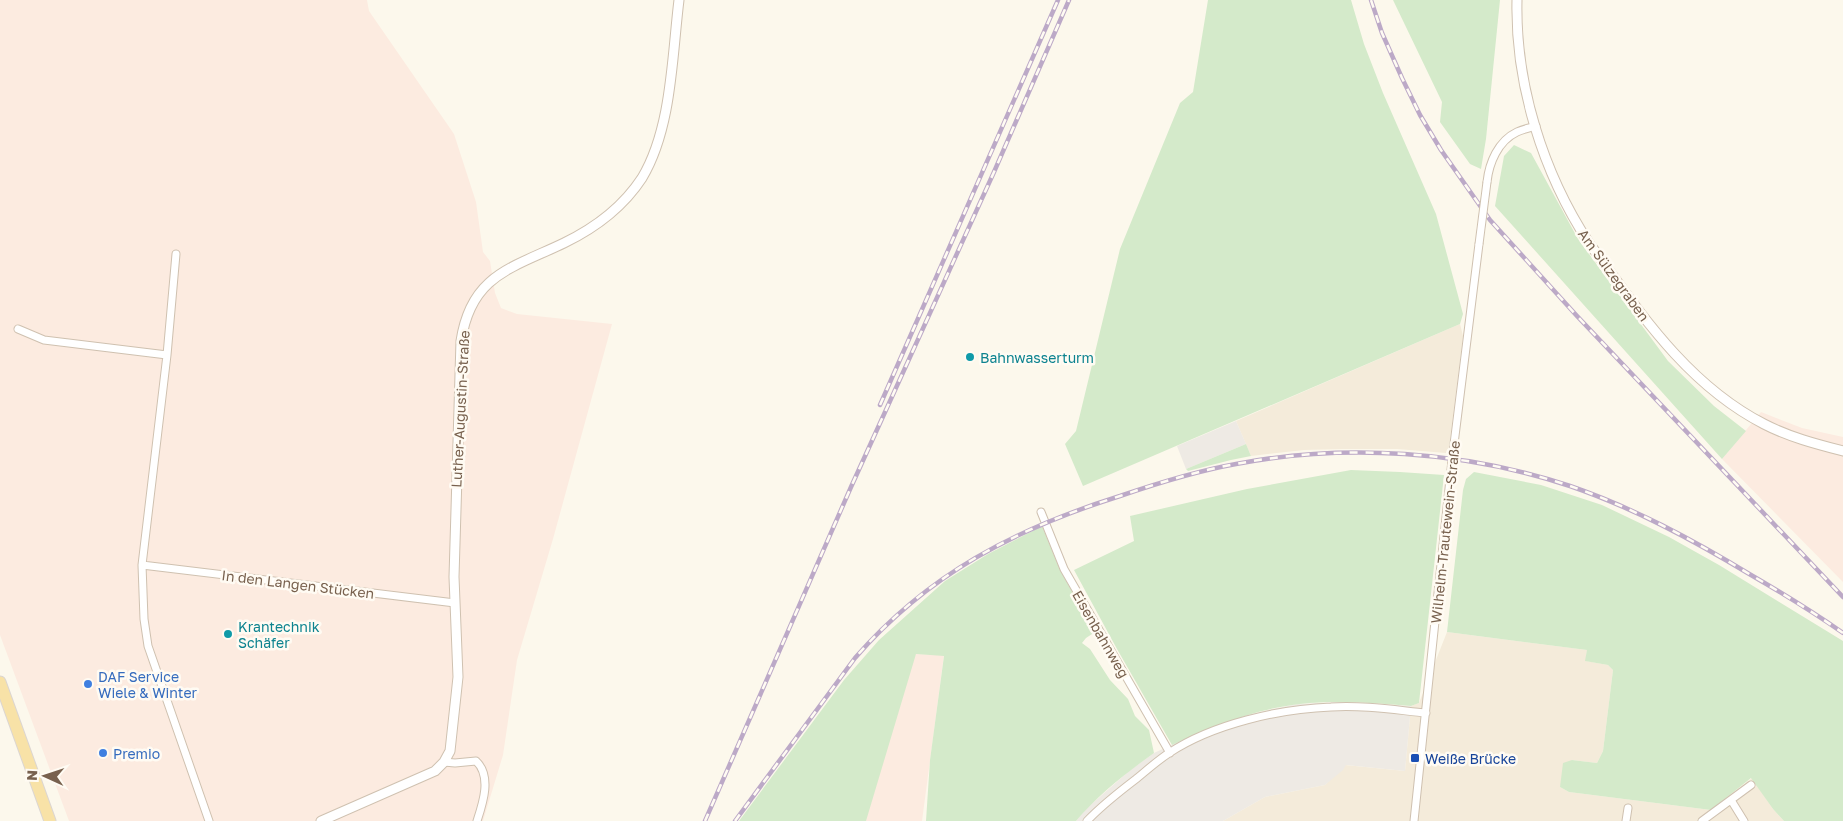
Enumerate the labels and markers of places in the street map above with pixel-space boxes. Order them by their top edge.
place label: Bahnwasserturm [980,349,1094,366]
marker: Bahnwasserturm [964,351,976,363]
place label: Krantechnik Schäfer [238,618,320,651]
marker: Krantechnik Schäfer [222,628,234,640]
place label: DAF Service Wiele & Winter [98,668,198,701]
marker: DAF Service Wiele & Winter [82,678,94,690]
place label: Premio [113,745,160,762]
marker: Premio [97,747,109,759]
place label: Weiße Brücke [1425,750,1516,767]
marker: Weiße Brücke [1409,752,1421,764]

